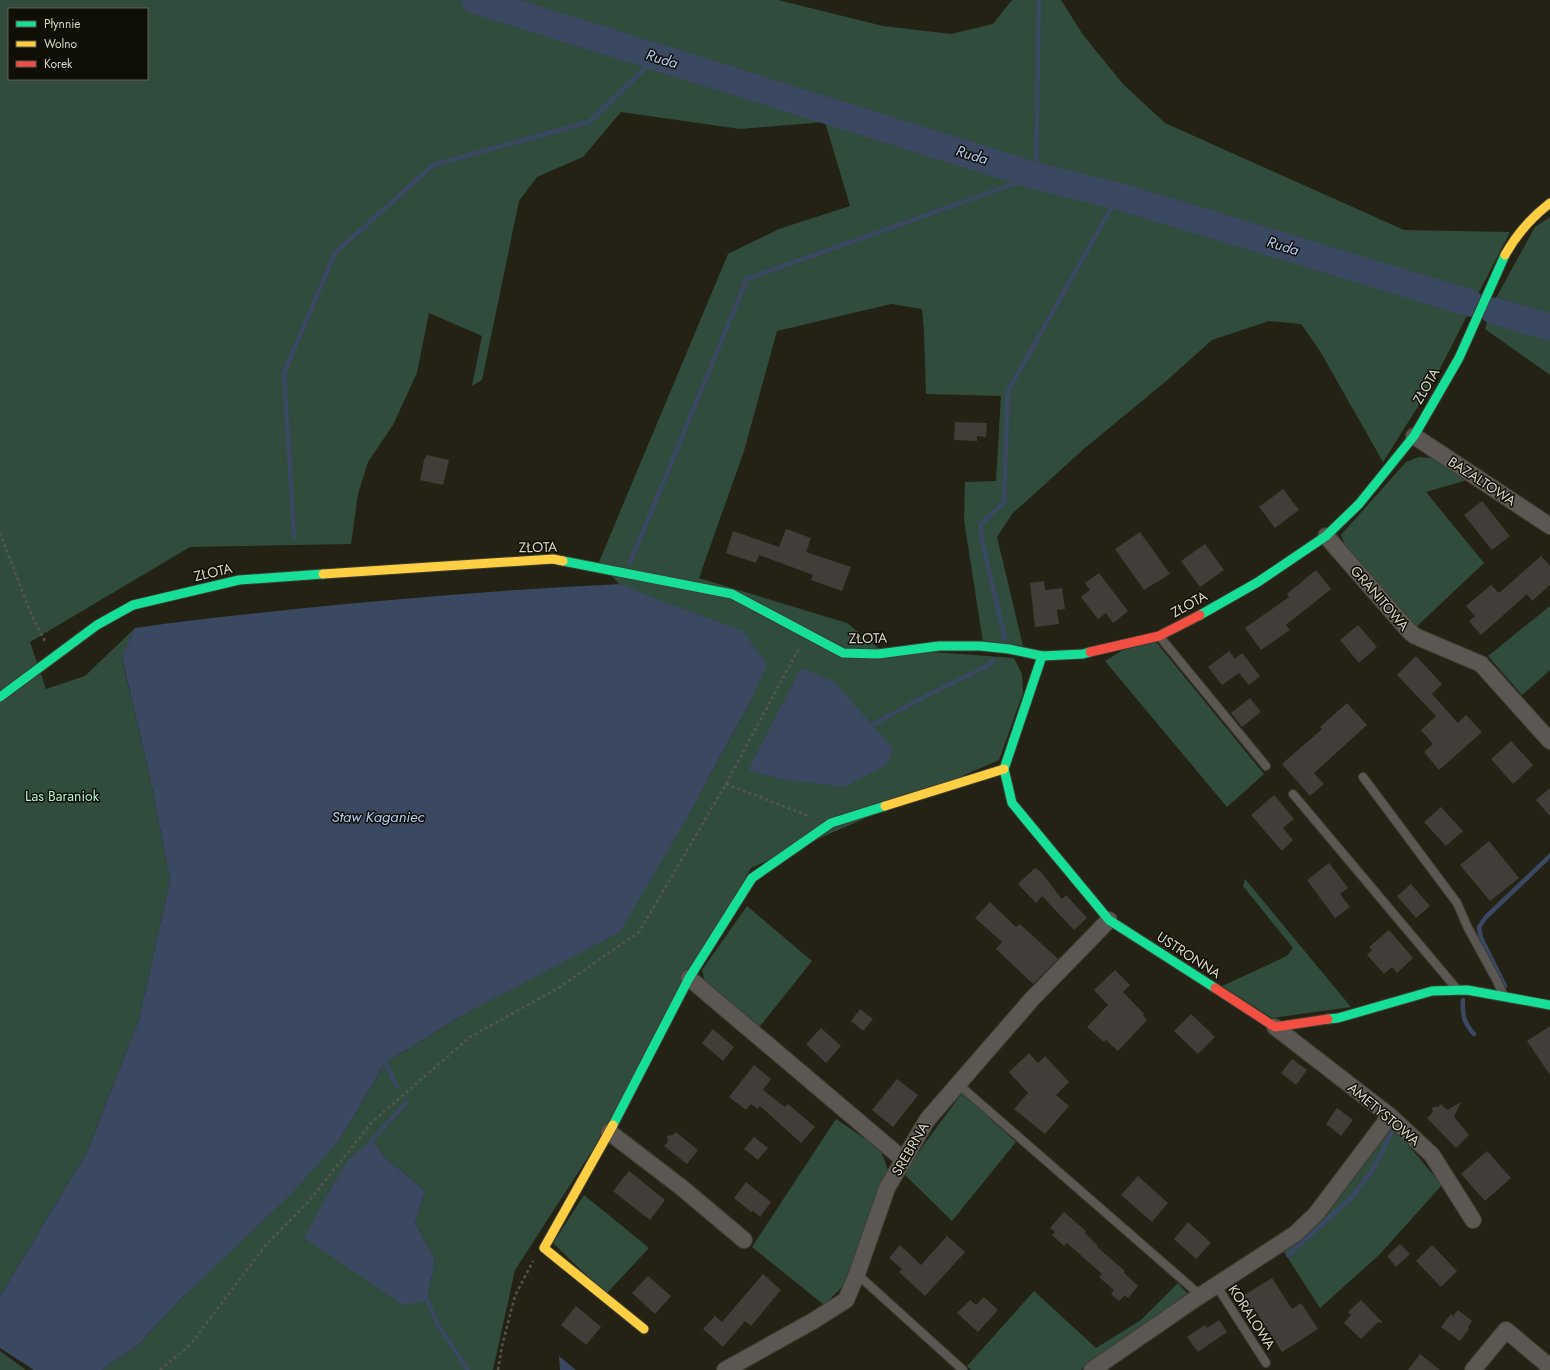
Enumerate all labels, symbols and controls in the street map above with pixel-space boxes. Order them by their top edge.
legend [8,8,148,80]
text: Płynnie [44,15,81,33]
text: Wolno [44,35,78,53]
water label: Ruda [643,44,681,74]
text: Korek [44,55,73,73]
water label: Ruda [953,140,991,170]
water label: Ruda [1264,231,1302,261]
street label: ZŁOTA [1408,364,1445,408]
street label: BAZALTOWA [1444,452,1520,511]
street label: ZŁOTA [519,537,558,557]
street label: ZŁOTA [192,558,235,586]
street label: GRANITOWA [1346,561,1414,635]
street label: ZŁOTA [1167,586,1211,622]
street label: ZŁOTA [849,628,888,648]
park label: Las Baraniok [25,786,100,806]
water label: Staw Kaganiec [331,806,425,828]
street label: USTRONNA [1153,927,1226,984]
street label: AMETYSTOWA [1344,1078,1425,1151]
street label: SREBRNA [887,1118,934,1180]
street label: KORALOWA [1224,1281,1281,1354]

